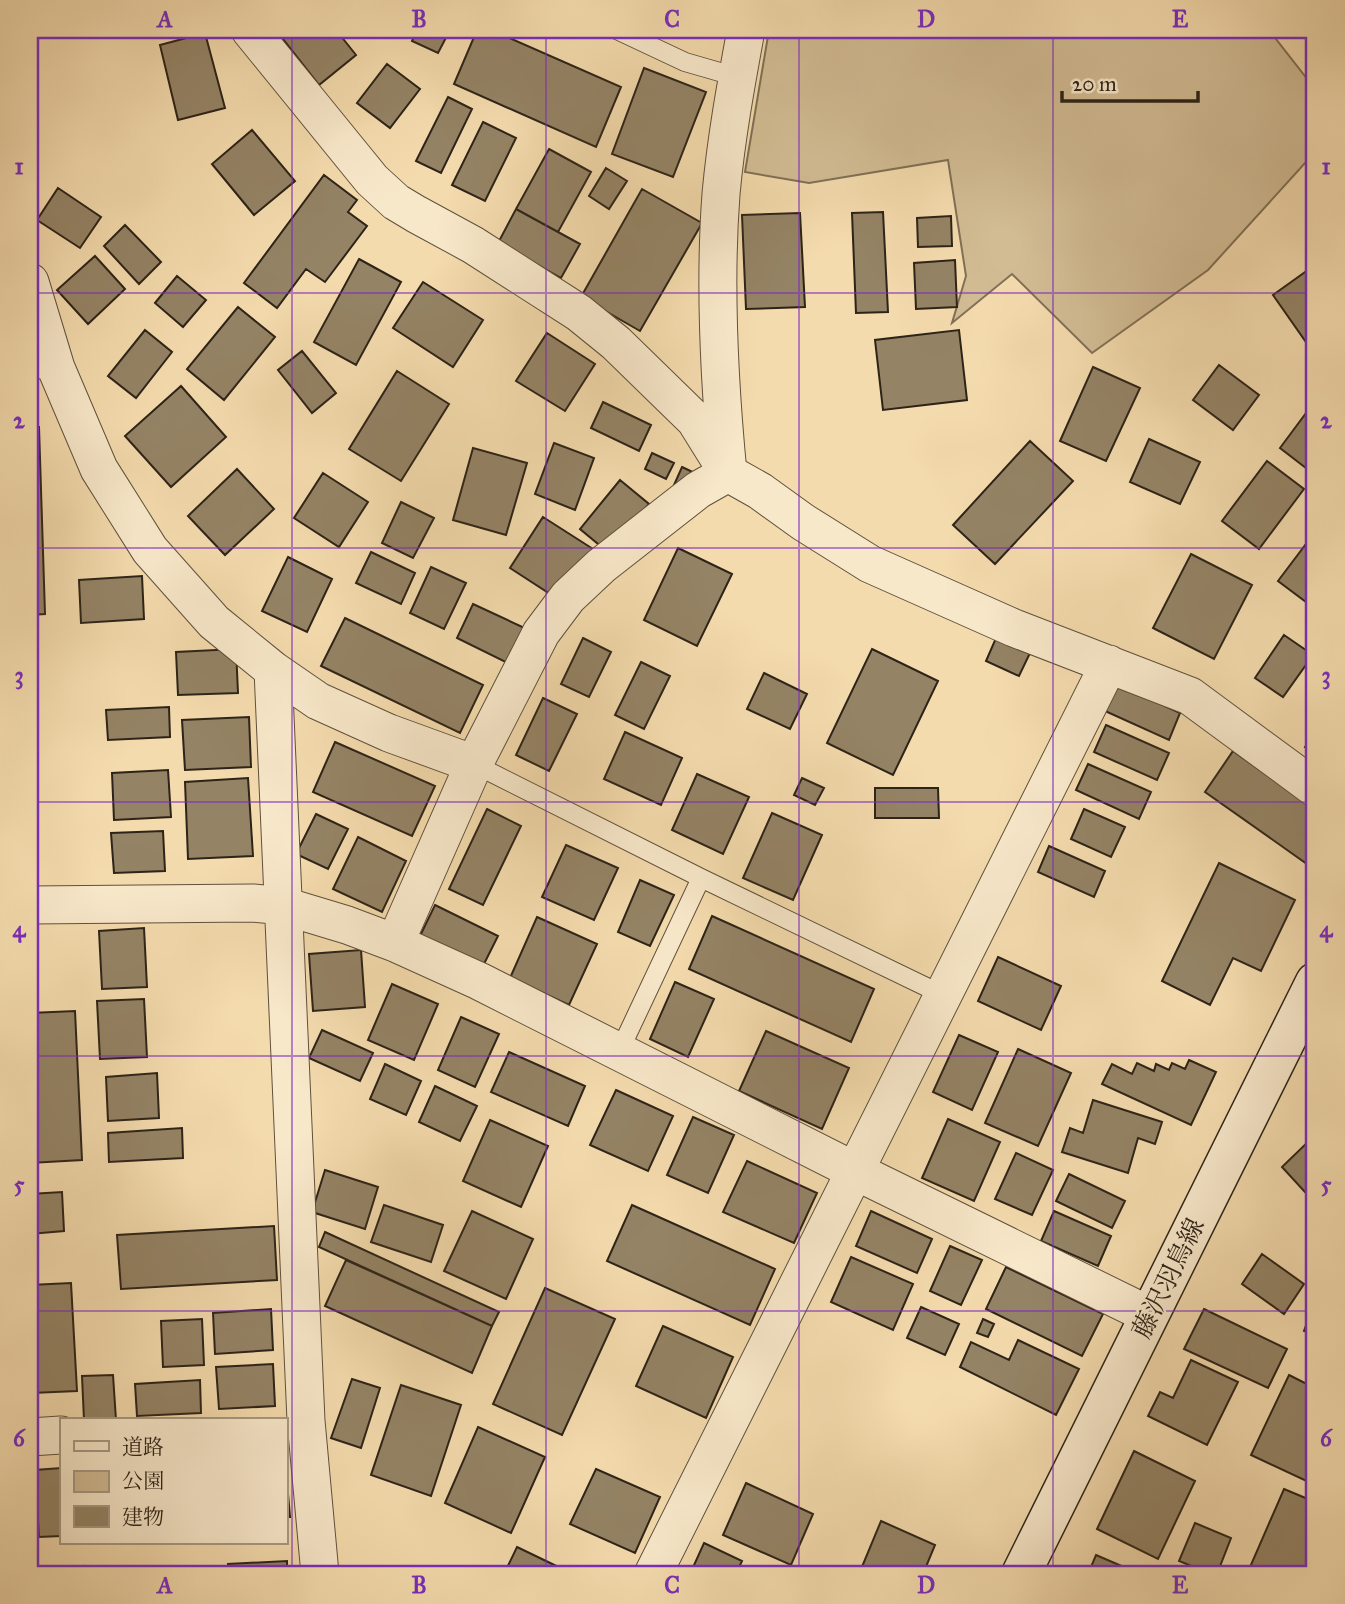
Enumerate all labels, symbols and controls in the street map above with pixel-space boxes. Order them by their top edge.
text: A [155,5,173,33]
text: B [411,5,427,33]
text: C [664,5,680,33]
text: D [917,5,935,33]
text: E [1172,5,1189,33]
scale bar [1062,60,1198,104]
text: 20 m [1072,71,1117,97]
text: 1 [14,152,24,180]
text: 1 [1321,152,1331,180]
text: 2 [13,406,25,434]
text: 2 [1320,406,1332,434]
text: 3 [14,661,24,690]
text: 3 [1321,661,1331,690]
text: 4 [13,915,27,943]
text: 4 [1320,915,1334,943]
text: 5 [14,1170,25,1198]
text: 5 [1321,1170,1332,1198]
street label: 藤沢羽鳥線 [1125,1213,1211,1343]
legend [60,1418,287,1544]
text: 6 [13,1424,26,1452]
text: 6 [1320,1424,1333,1452]
text: 道路 [122,1434,164,1460]
text: 公園 [122,1468,164,1494]
text: 建物 [122,1504,164,1530]
text: A [155,1571,173,1599]
text: B [411,1571,427,1599]
text: C [664,1571,680,1599]
text: D [917,1571,935,1599]
text: E [1172,1571,1189,1599]

